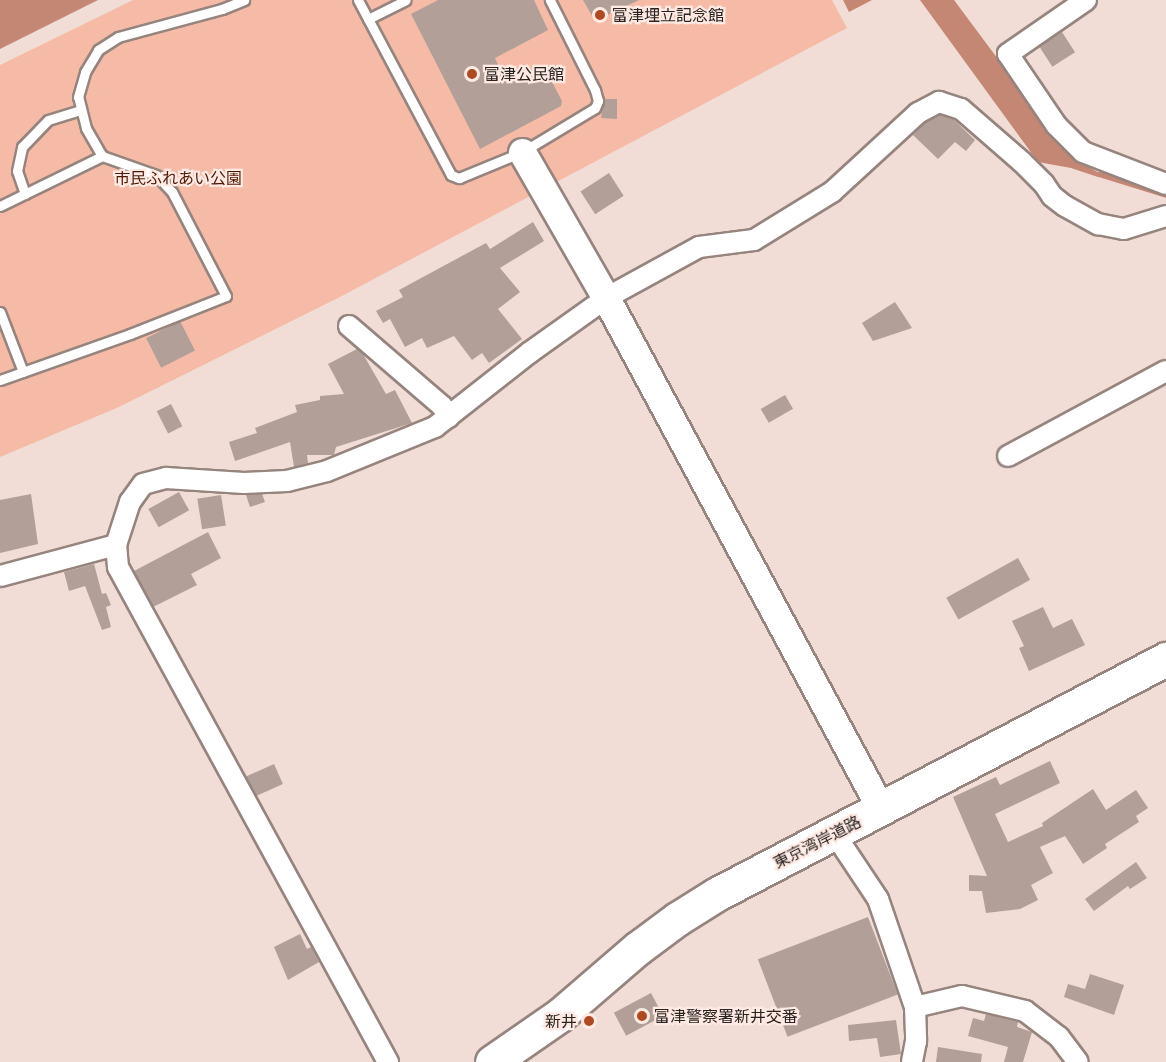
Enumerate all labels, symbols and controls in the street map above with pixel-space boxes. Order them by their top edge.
place label: 富津埋立記念館 [612,5,724,25]
marker: 富津埋立記念館 [593,8,607,22]
place label: 富津公民館 [484,64,564,84]
marker: 富津公民館 [465,67,479,81]
park label: 市民ふれあい公園 [114,168,242,188]
street label: 東京湾岸道路 [770,812,864,872]
place label: 富津警察署新井交番 [654,1006,798,1026]
marker: 富津警察署新井交番 [635,1009,649,1023]
place label: 新井 [545,1011,577,1031]
marker: 新井 [582,1014,596,1028]

